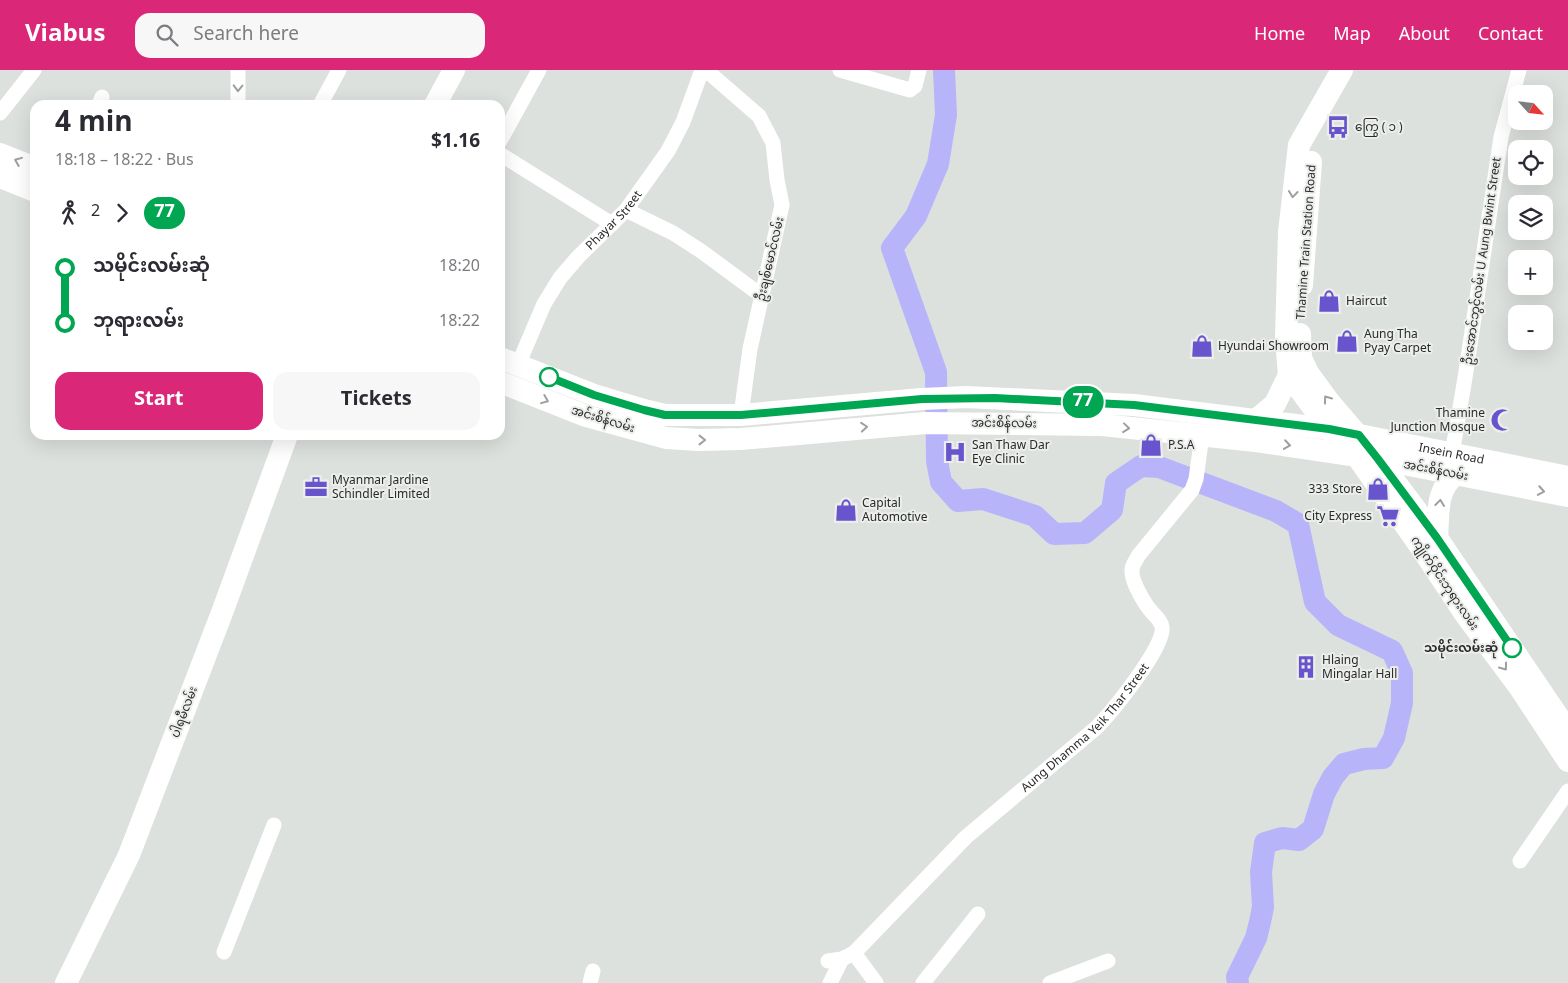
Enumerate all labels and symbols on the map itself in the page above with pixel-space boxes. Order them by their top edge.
one-way arrow [233,84,243,92]
north arrow [1508,85,1552,130]
bus stop icon: ကြွေ ( ၁ ) [1325,114,1351,140]
place label: ကြွေ ( ၁ ) [1355,115,1403,141]
street label: ဦးအောင်ဘွင့်လမ်း U Aung Bwint Street [1456,155,1511,367]
one-way arrow [14,157,22,167]
street label: Thamine Train Station Road [1289,164,1325,320]
street label: Phayar Street [579,184,651,258]
one-way arrow [1288,190,1299,198]
street label: ဦးချစ်မောင်လမ်း [749,214,793,304]
shop icon: Haircut [1316,288,1342,314]
place label: Haircut [1346,289,1388,315]
place label: Aung Tha Pyay Carpet [1364,322,1432,362]
shop icon: Aung Tha Pyay Carpet [1334,328,1360,354]
shop icon: Hyundai Showroom [1189,333,1215,359]
place label: Hyundai Showroom [1218,334,1329,360]
unlabelled marker [539,367,559,387]
line badge: 77 [1060,386,1106,418]
one-way arrow [540,394,549,404]
one-way arrow [1324,395,1333,405]
street label: အင်းစိန်လမ်း [568,398,638,442]
place label: Thamine Junction Mosque [1389,401,1485,441]
mosque icon: Thamine Junction Mosque [1489,407,1515,433]
street label: အင်းစိန်လမ်း [971,410,1037,438]
one-way arrow [860,422,868,433]
one-way arrow [1122,422,1130,433]
shop icon: P.S.A [1138,432,1164,458]
place label: San Thaw Dar Eye Clinic [972,433,1050,473]
place label: P.S.A [1168,433,1195,459]
one-way arrow [698,435,706,445]
street label: Insein Road [1416,435,1486,474]
hospital icon: San Thaw Dar Eye Clinic [942,439,968,465]
one-way arrow [1283,440,1292,450]
street label: အင်းစိန်လမ်း [1401,452,1470,490]
place label: Myanmar Jardine Schindler Limited [332,468,430,508]
office icon: Myanmar Jardine Schindler Limited [303,474,329,500]
shop icon: 333 Store [1365,476,1391,502]
place label: 333 Store [1309,477,1362,503]
one-way arrow [1537,485,1546,495]
place label: Capital Automotive [862,491,928,531]
shop icon: Capital Automotive [833,497,859,523]
one-way arrow [1434,499,1445,507]
supermarket icon: City Express [1375,503,1401,529]
place label: City Express [1304,504,1372,530]
street label: ကျိုက်ဝိုင်းဘုရားလမ်း [1403,531,1486,637]
place label: သမိုင်းလမ်းဆုံ [1424,636,1498,662]
marker: သမိုင်းလမ်းဆုံ [1502,638,1522,658]
place label: Hlaing Mingalar Hall [1322,648,1397,688]
building icon: Hlaing Mingalar Hall [1293,654,1319,680]
street label: Aung Dhamma Yeik Thar Street [1015,657,1158,800]
one-way arrow [1499,661,1507,670]
street label: ပါရမီလမ်း [163,683,207,742]

